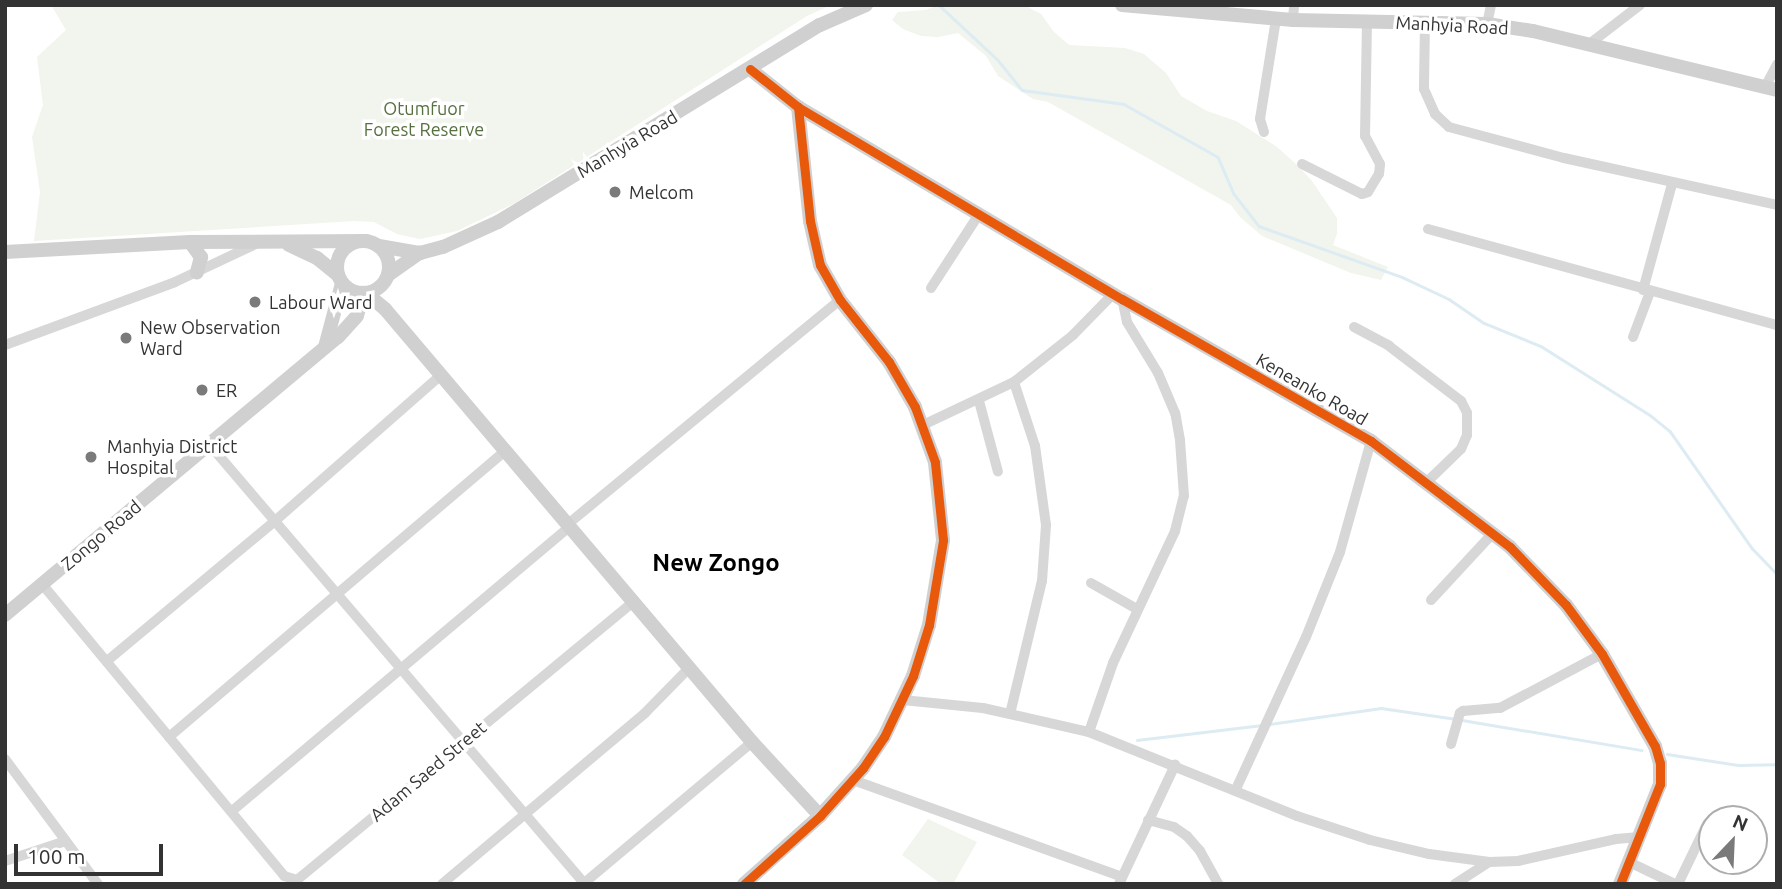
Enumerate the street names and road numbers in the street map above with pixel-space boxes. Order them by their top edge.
street label: Manhyia Road [1395,11,1509,39]
street label: Manhyia Road [573,106,681,182]
street label: Keneanko Road [1252,348,1372,430]
street label: Zongo Road [57,495,145,575]
street label: Adam Saed Street [366,716,490,826]

